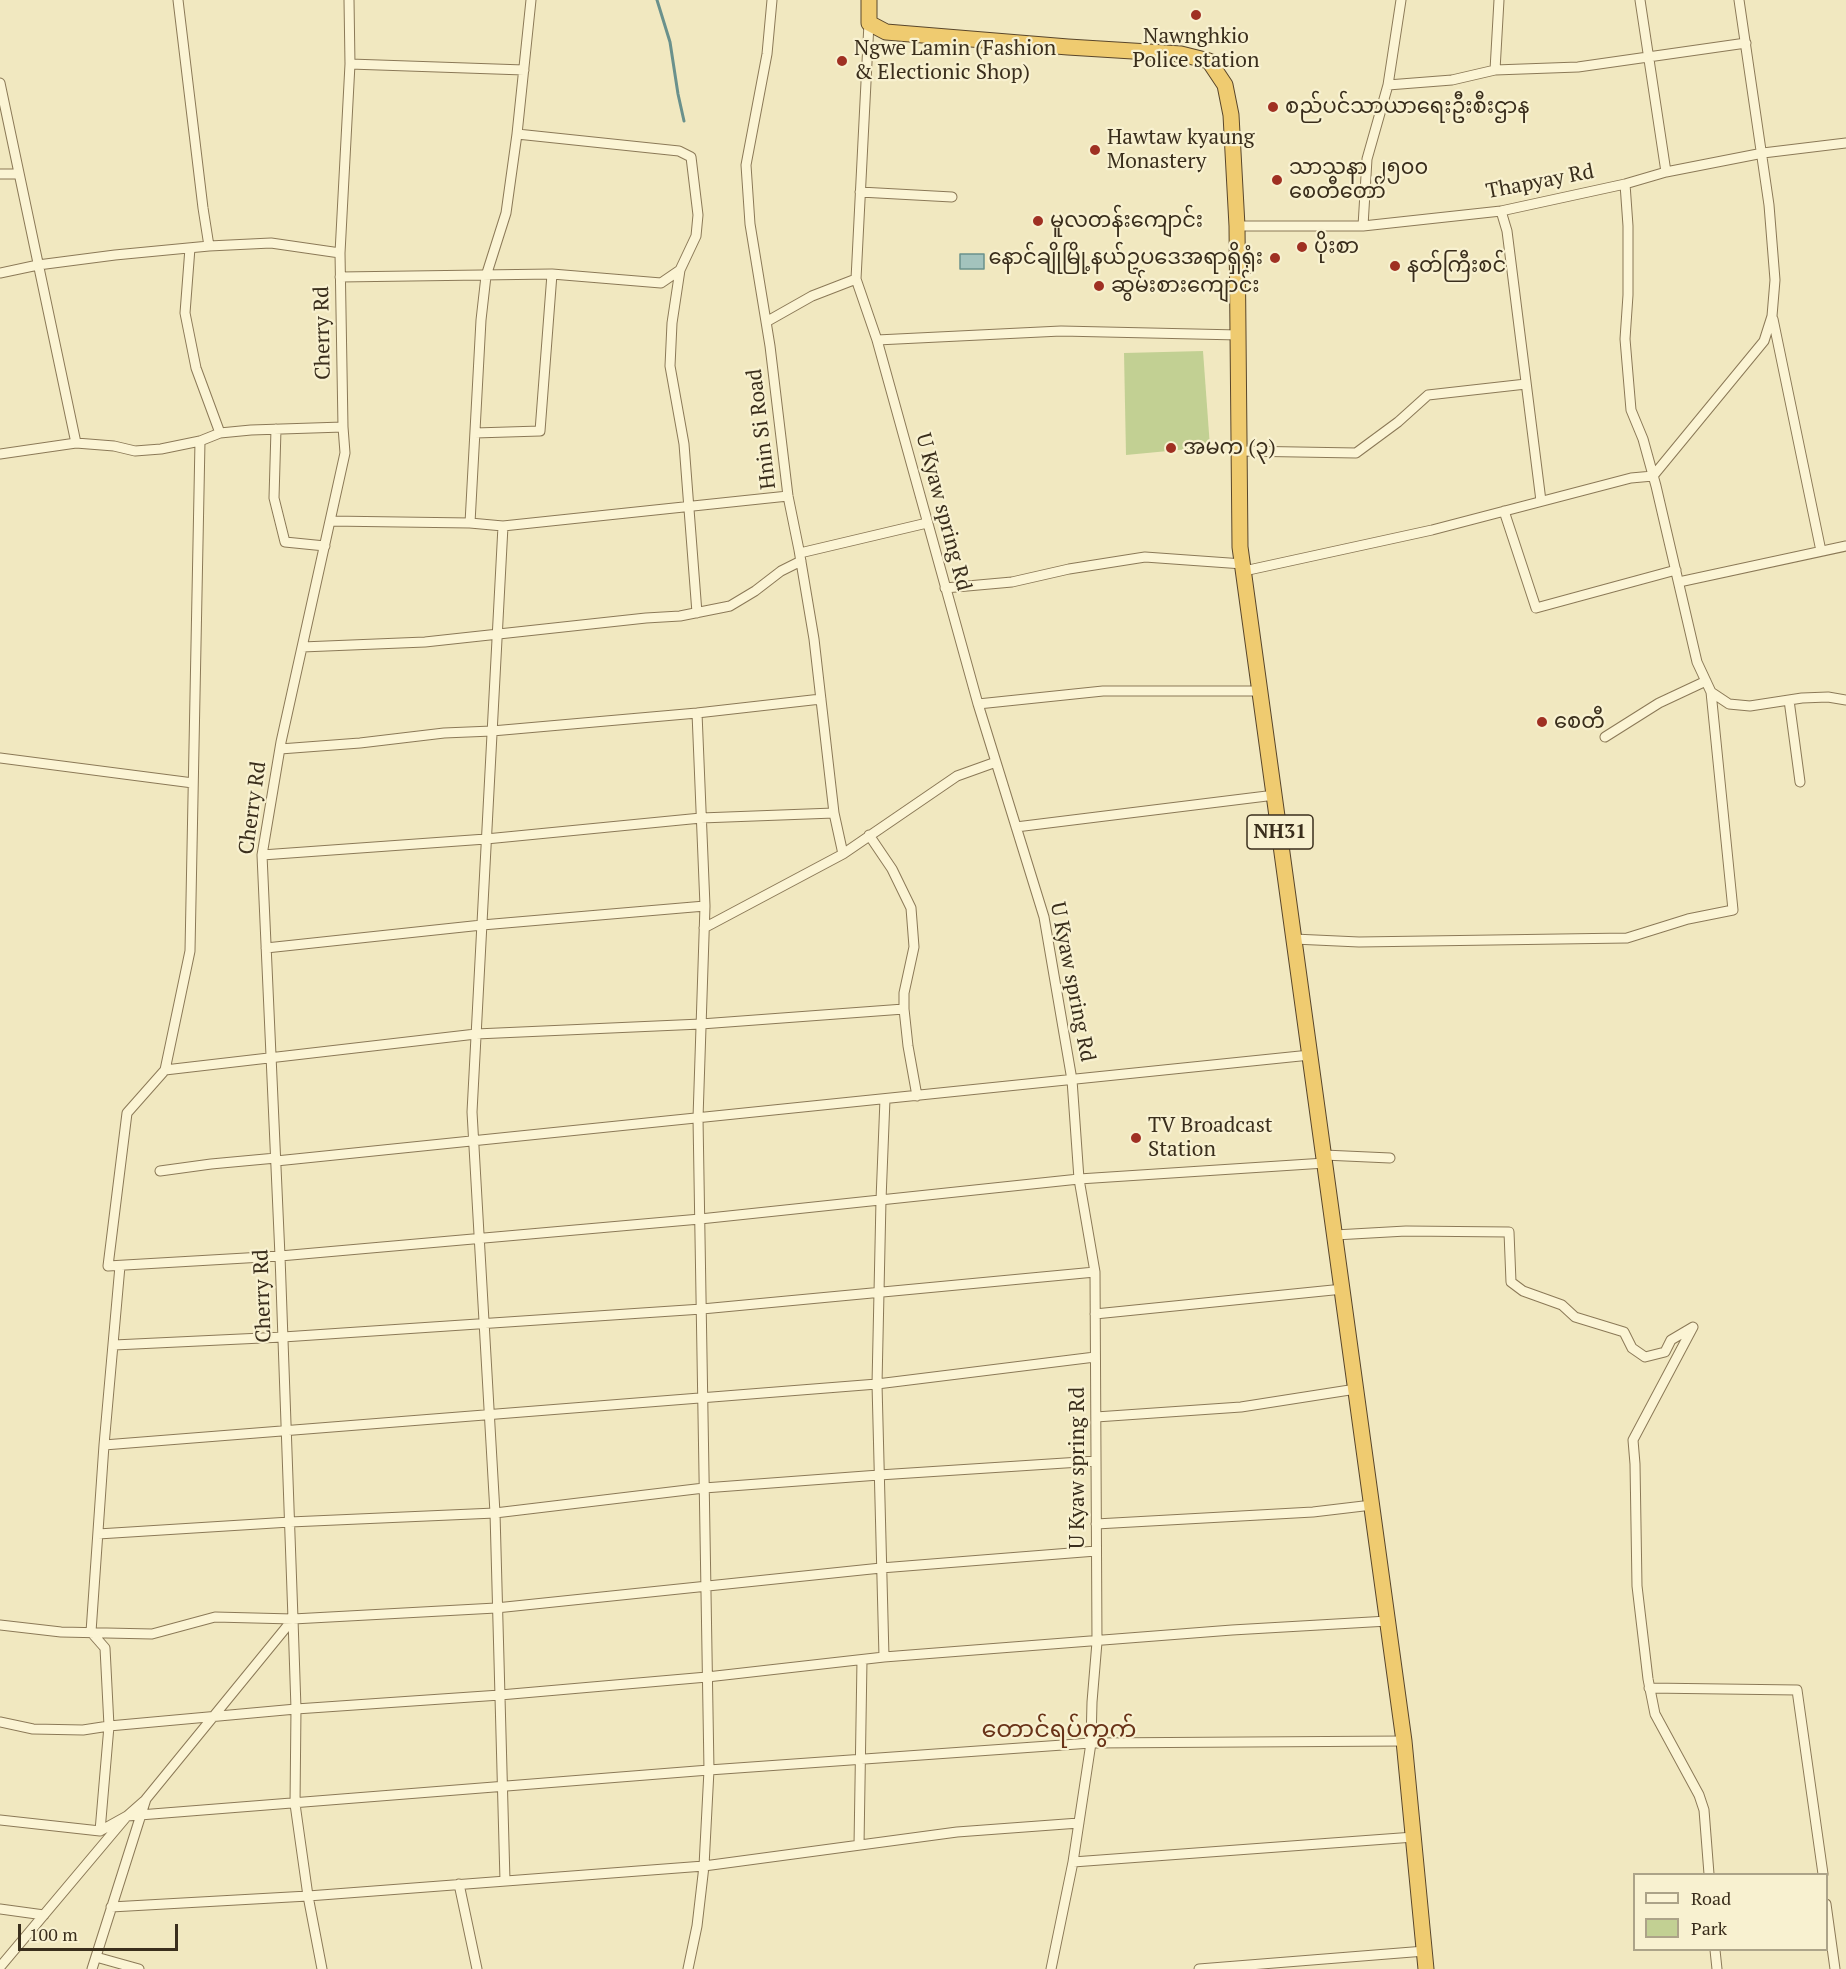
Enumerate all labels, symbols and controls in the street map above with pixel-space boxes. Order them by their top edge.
marker: Nawnghkio Police station [1189,8,1203,22]
place label: Nawnghkio Police station [1133,24,1259,74]
place label: Ngwe Lamin (Fashion & Electionic Shop) [854,36,1056,86]
marker: Ngwe Lamin (Fashion & Electionic Shop) [835,54,849,68]
place label: စည်ပင်သာယာရေးဦးစီးဌာန [1285,94,1529,120]
marker: စည်ပင်သာယာရေးဦးစီးဌာန [1266,100,1280,114]
place label: Hawtaw kyaung Monastery [1107,125,1255,175]
marker: Hawtaw kyaung Monastery [1088,143,1102,157]
place label: သာသနာ ၂၅၀၀ စေတီတော် [1289,155,1428,205]
street label: Thapyay Rd [1484,159,1596,205]
marker: သာသနာ ၂၅၀၀ စေတီတော် [1270,173,1284,187]
place label: မူလတန်းကျောင်း [1050,208,1203,234]
marker: မူလတန်းကျောင်း [1031,214,1045,228]
place label: ပိုးစာ [1314,234,1359,260]
marker: ပိုးစာ [1295,240,1309,254]
place label: နောင်ချိုမြို့နယ်ဥပဒေအရာရှိရုံး [989,245,1263,271]
marker: နောင်ချိုမြို့နယ်ဥပဒေအရာရှိရုံး [1268,251,1282,265]
place label: နတ်ကြီးစင် [1407,253,1506,279]
marker: နတ်ကြီးစင် [1388,259,1402,273]
place label: ဆွမ်းစားကျောင်း [1111,273,1260,299]
marker: ဆွမ်းစားကျောင်း [1092,279,1106,293]
street label: Cherry Rd [310,286,336,380]
street label: Hnin Si Road [742,367,782,491]
street label: U Kyaw spring Rd [910,430,976,594]
place label: အမက (၃) [1183,435,1276,461]
marker: အမက (၃) [1164,441,1178,455]
place label: စေတီ [1554,709,1605,735]
marker: စေတီ [1535,715,1549,729]
street label: Cherry Rd [234,760,272,856]
road number: NH31 [1247,815,1313,849]
street label: U Kyaw spring Rd [1044,900,1100,1064]
place label: TV Broadcast Station [1148,1113,1273,1163]
marker: TV Broadcast Station [1129,1131,1143,1145]
street label: Cherry Rd [249,1249,277,1343]
street label: U Kyaw spring Rd [1065,1387,1091,1549]
district label: တောင်ရပ်ကွက် [981,1716,1137,1744]
legend [1633,1873,1828,1951]
text: Road [1691,1886,1731,1910]
scale bar [21,1912,182,1950]
text: Park [1691,1916,1727,1940]
text: 100 m [29,1922,78,1946]

